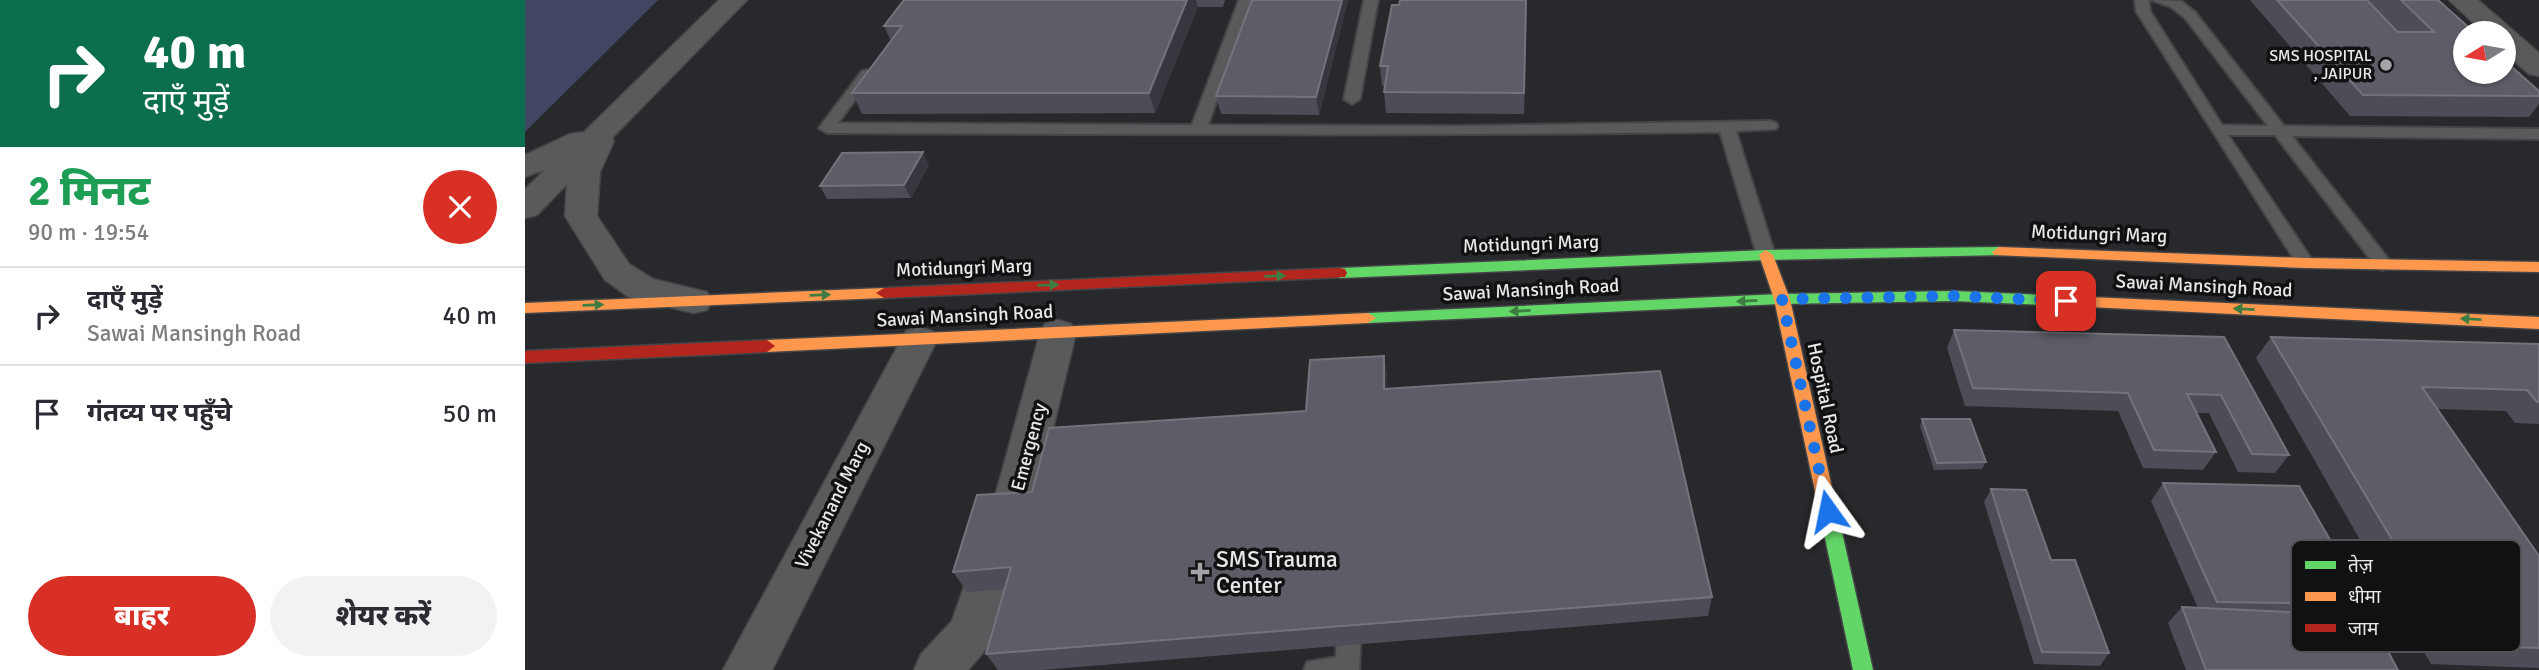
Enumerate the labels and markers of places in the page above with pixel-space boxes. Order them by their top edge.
place label: SMS HOSPITAL , JAIPUR [2269,46,2372,84]
marker: SMS HOSPITAL , JAIPUR [2378,57,2394,73]
pin [2036,271,2096,331]
place label: SMS Trauma Center [1216,545,1338,600]
marker: SMS Trauma Center [1190,562,1210,582]

